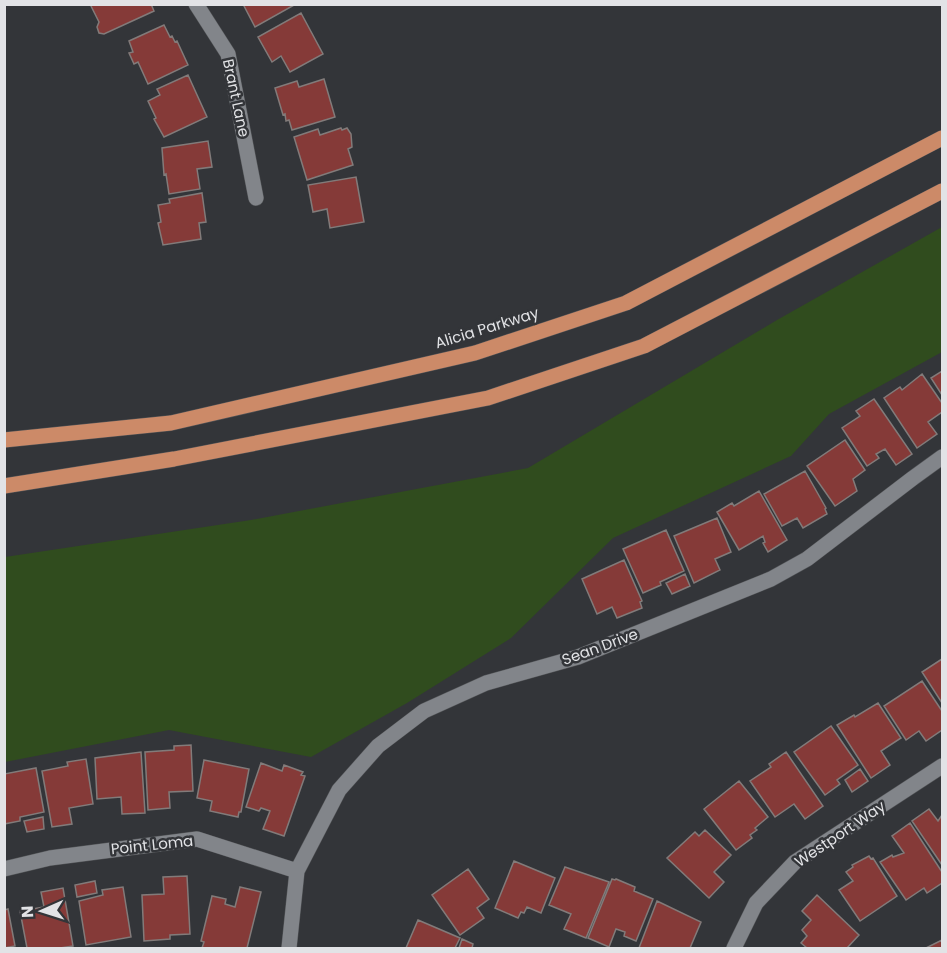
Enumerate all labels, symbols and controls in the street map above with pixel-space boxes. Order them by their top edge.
street label: Brant Lane [218,57,255,139]
street label: Alicia Parkway [432,302,542,353]
street label: Sean Drive [559,623,641,670]
street label: Westport Way [790,795,890,872]
street label: Point Loma [110,830,194,859]
north arrow [12,881,72,941]
text: N [16,905,39,918]

